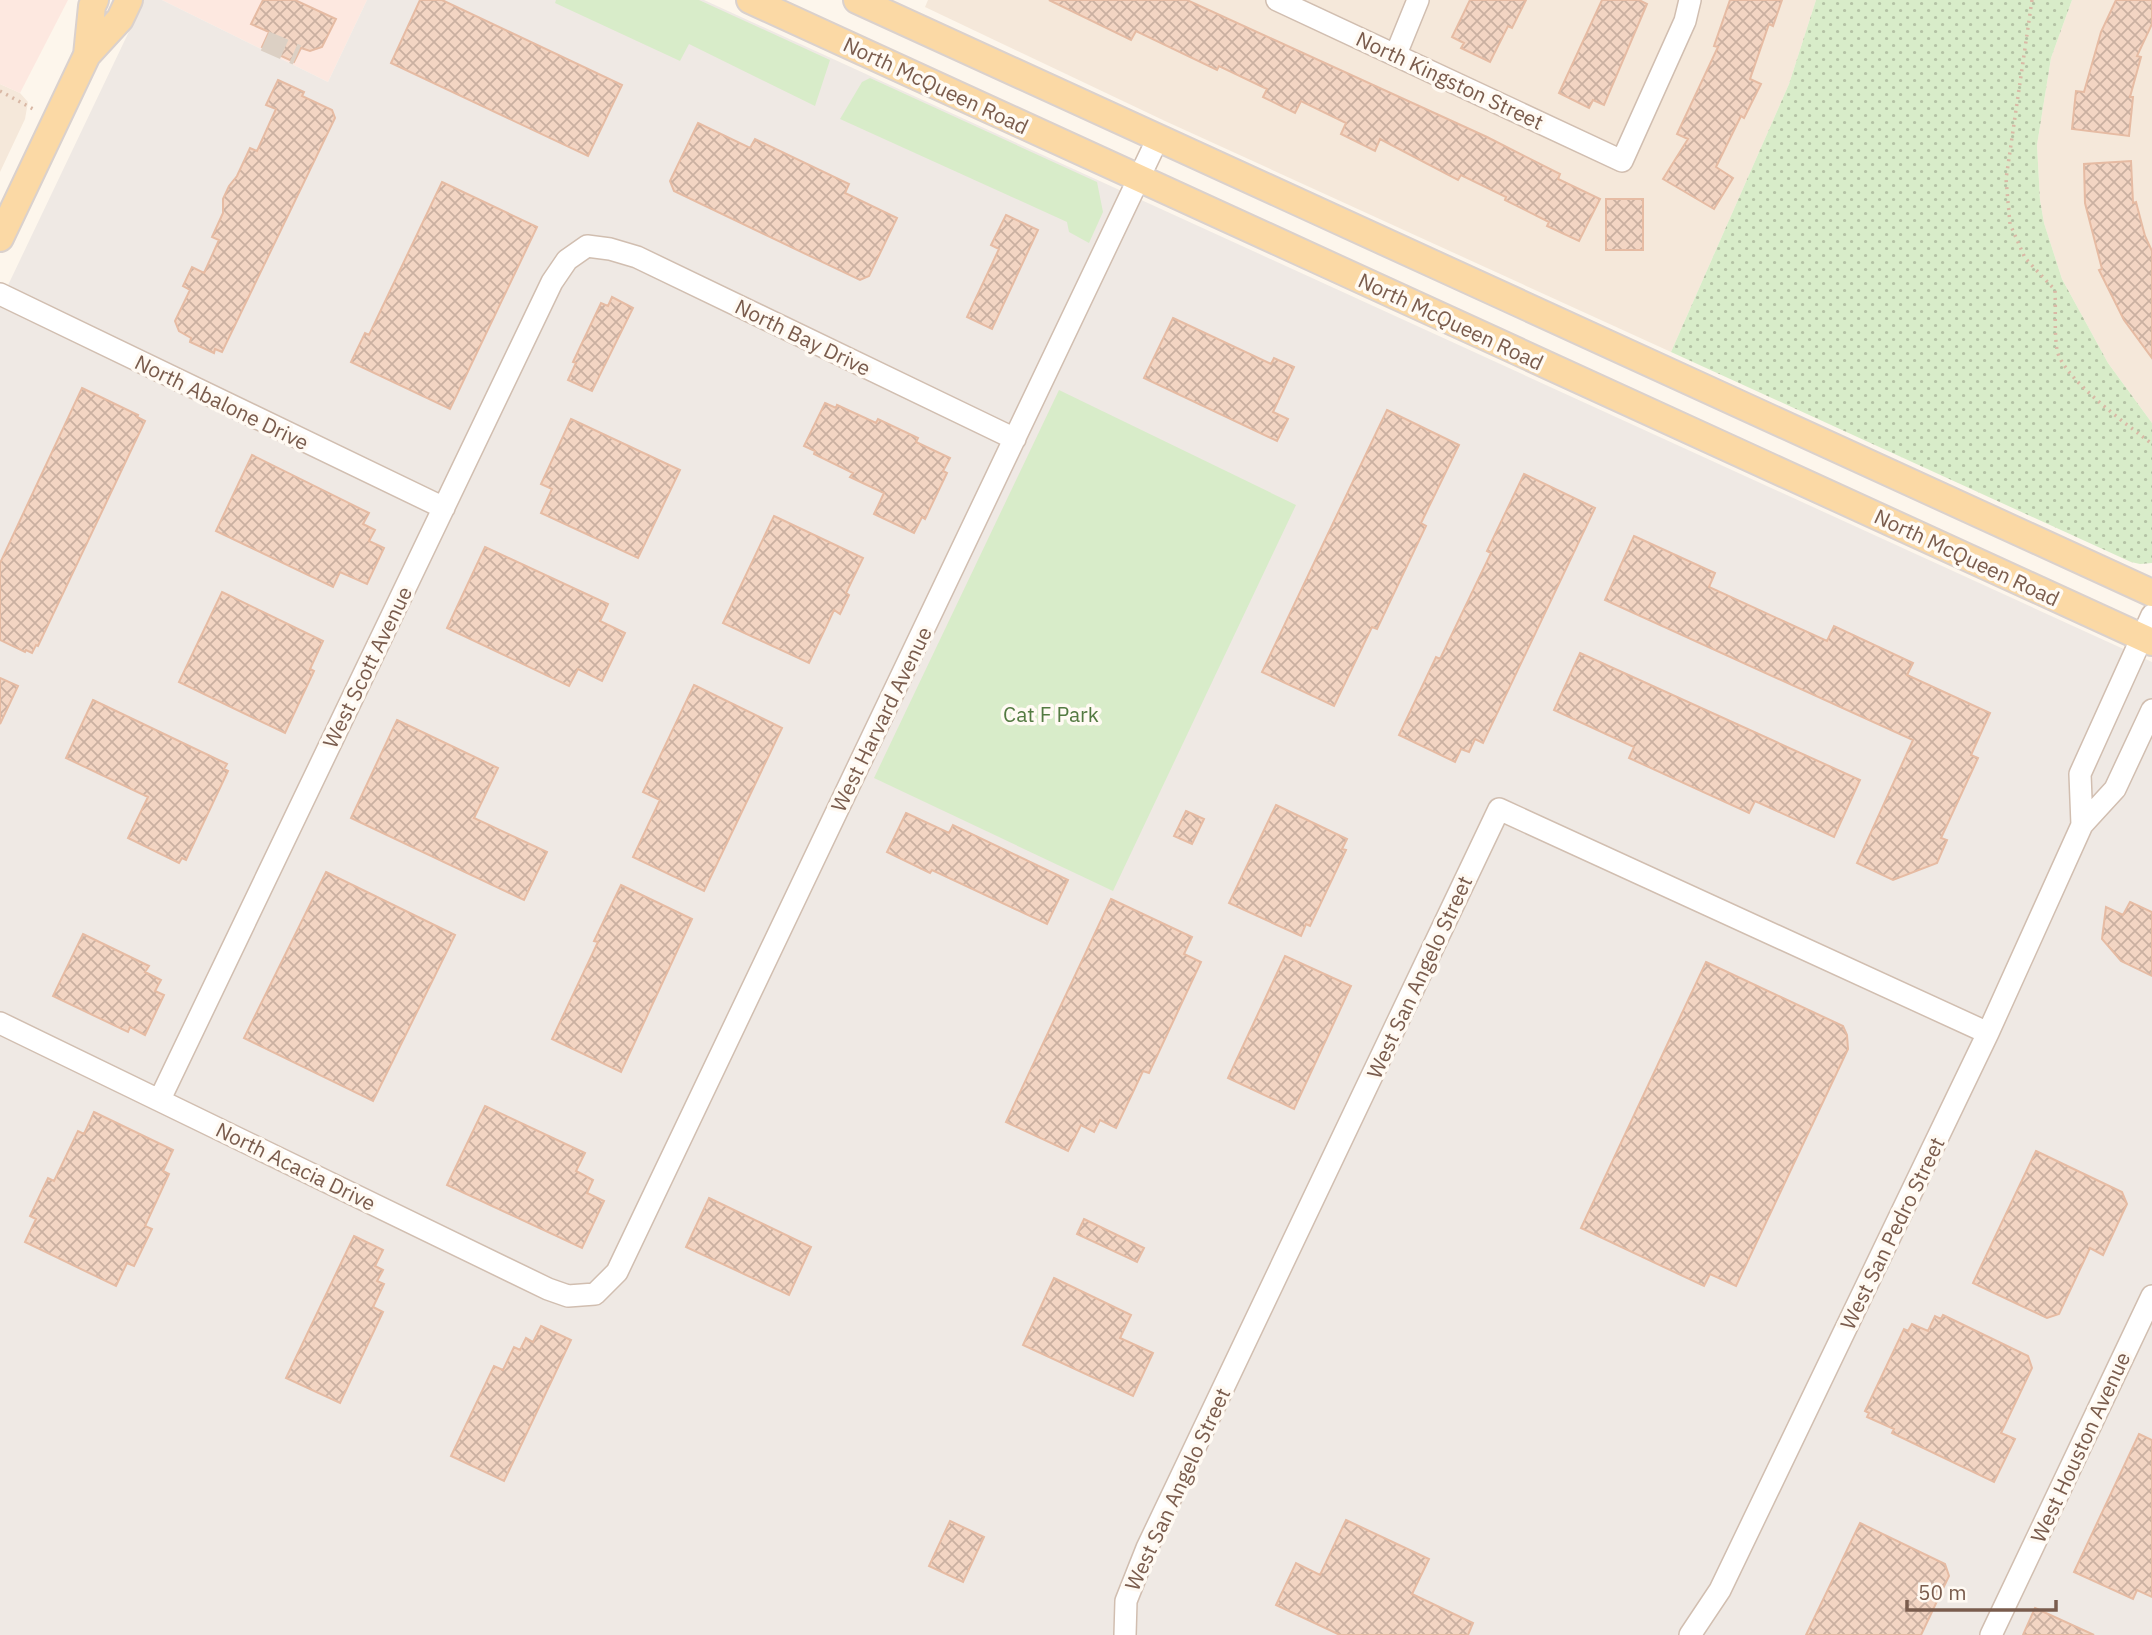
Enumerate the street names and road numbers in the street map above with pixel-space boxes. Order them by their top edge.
street label: North Kingston Street [1352,24,1548,136]
street label: North McQueen Road [839,30,1033,140]
street label: North McQueen Road [1354,266,1548,376]
street label: North Bay Drive [731,292,875,382]
street label: North Abalone Drive [130,348,314,456]
street label: North McQueen Road [1870,502,2064,612]
street label: West Scott Avenue [316,582,418,752]
street label: West Harvard Avenue [824,622,938,816]
street label: West San Angelo Street [1360,871,1478,1083]
street label: North Acacia Drive [211,1115,381,1217]
street label: West San Pedro Street [1833,1132,1951,1334]
street label: West Houston Avenue [2024,1347,2136,1547]
street label: West San Angelo Street [1118,1383,1236,1595]

